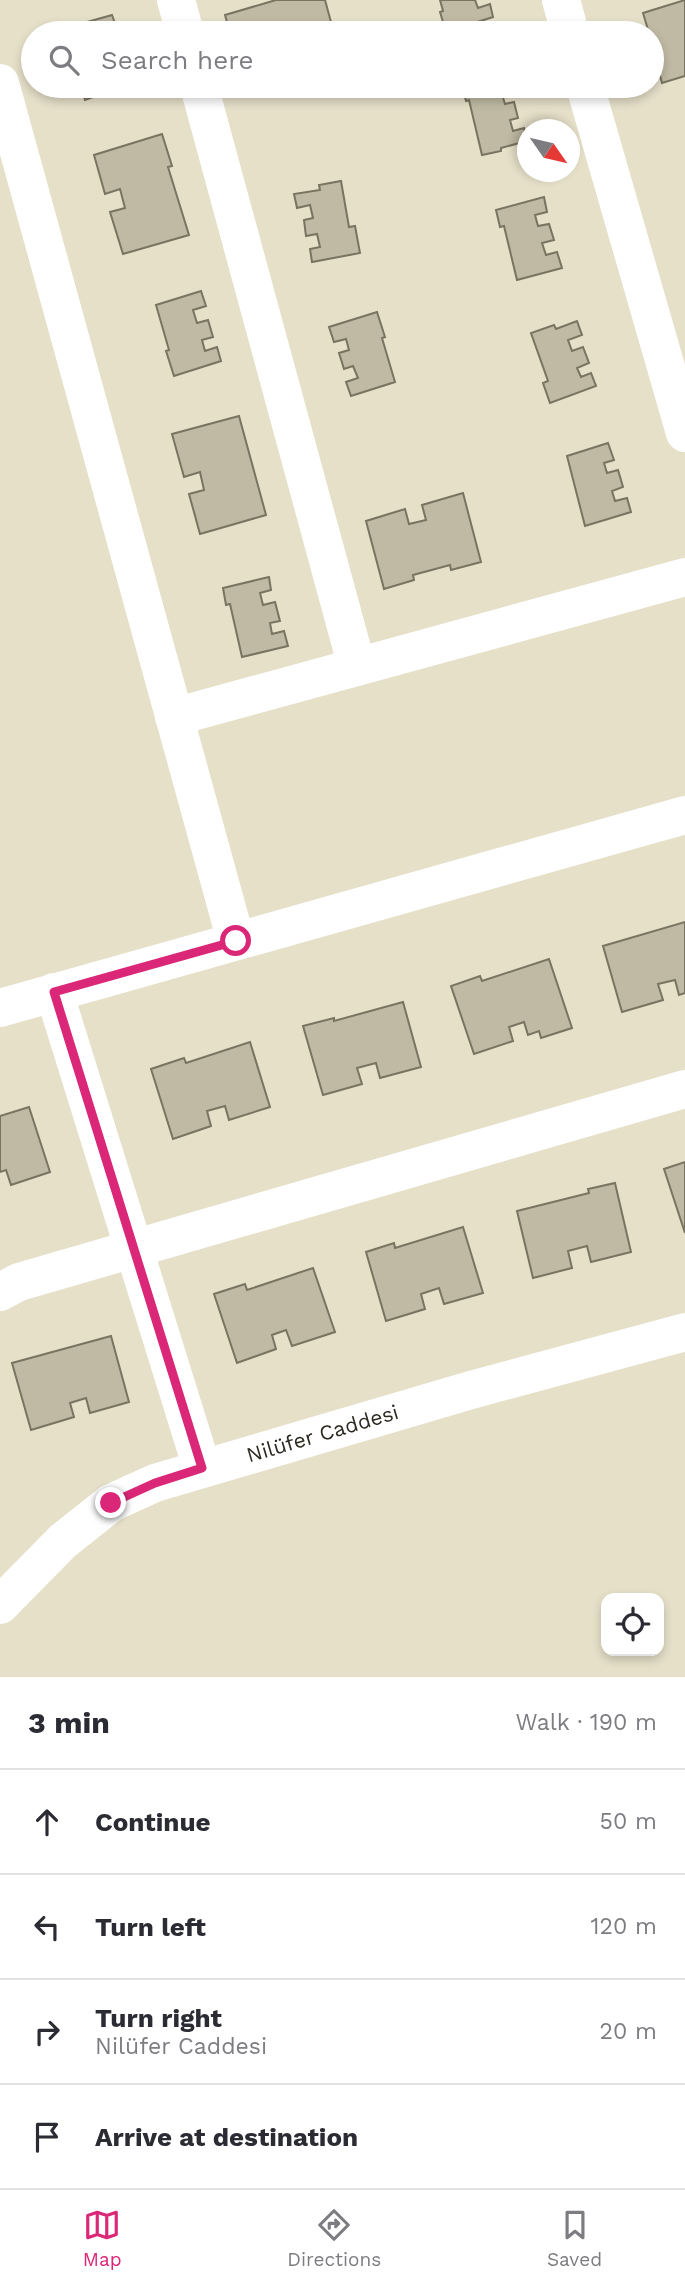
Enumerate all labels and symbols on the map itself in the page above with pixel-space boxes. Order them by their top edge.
north arrow [517,119,580,182]
route start [220,925,251,956]
street label: Nilüfer Caddesi [243,1399,401,1467]
route end [95,1487,126,1518]

